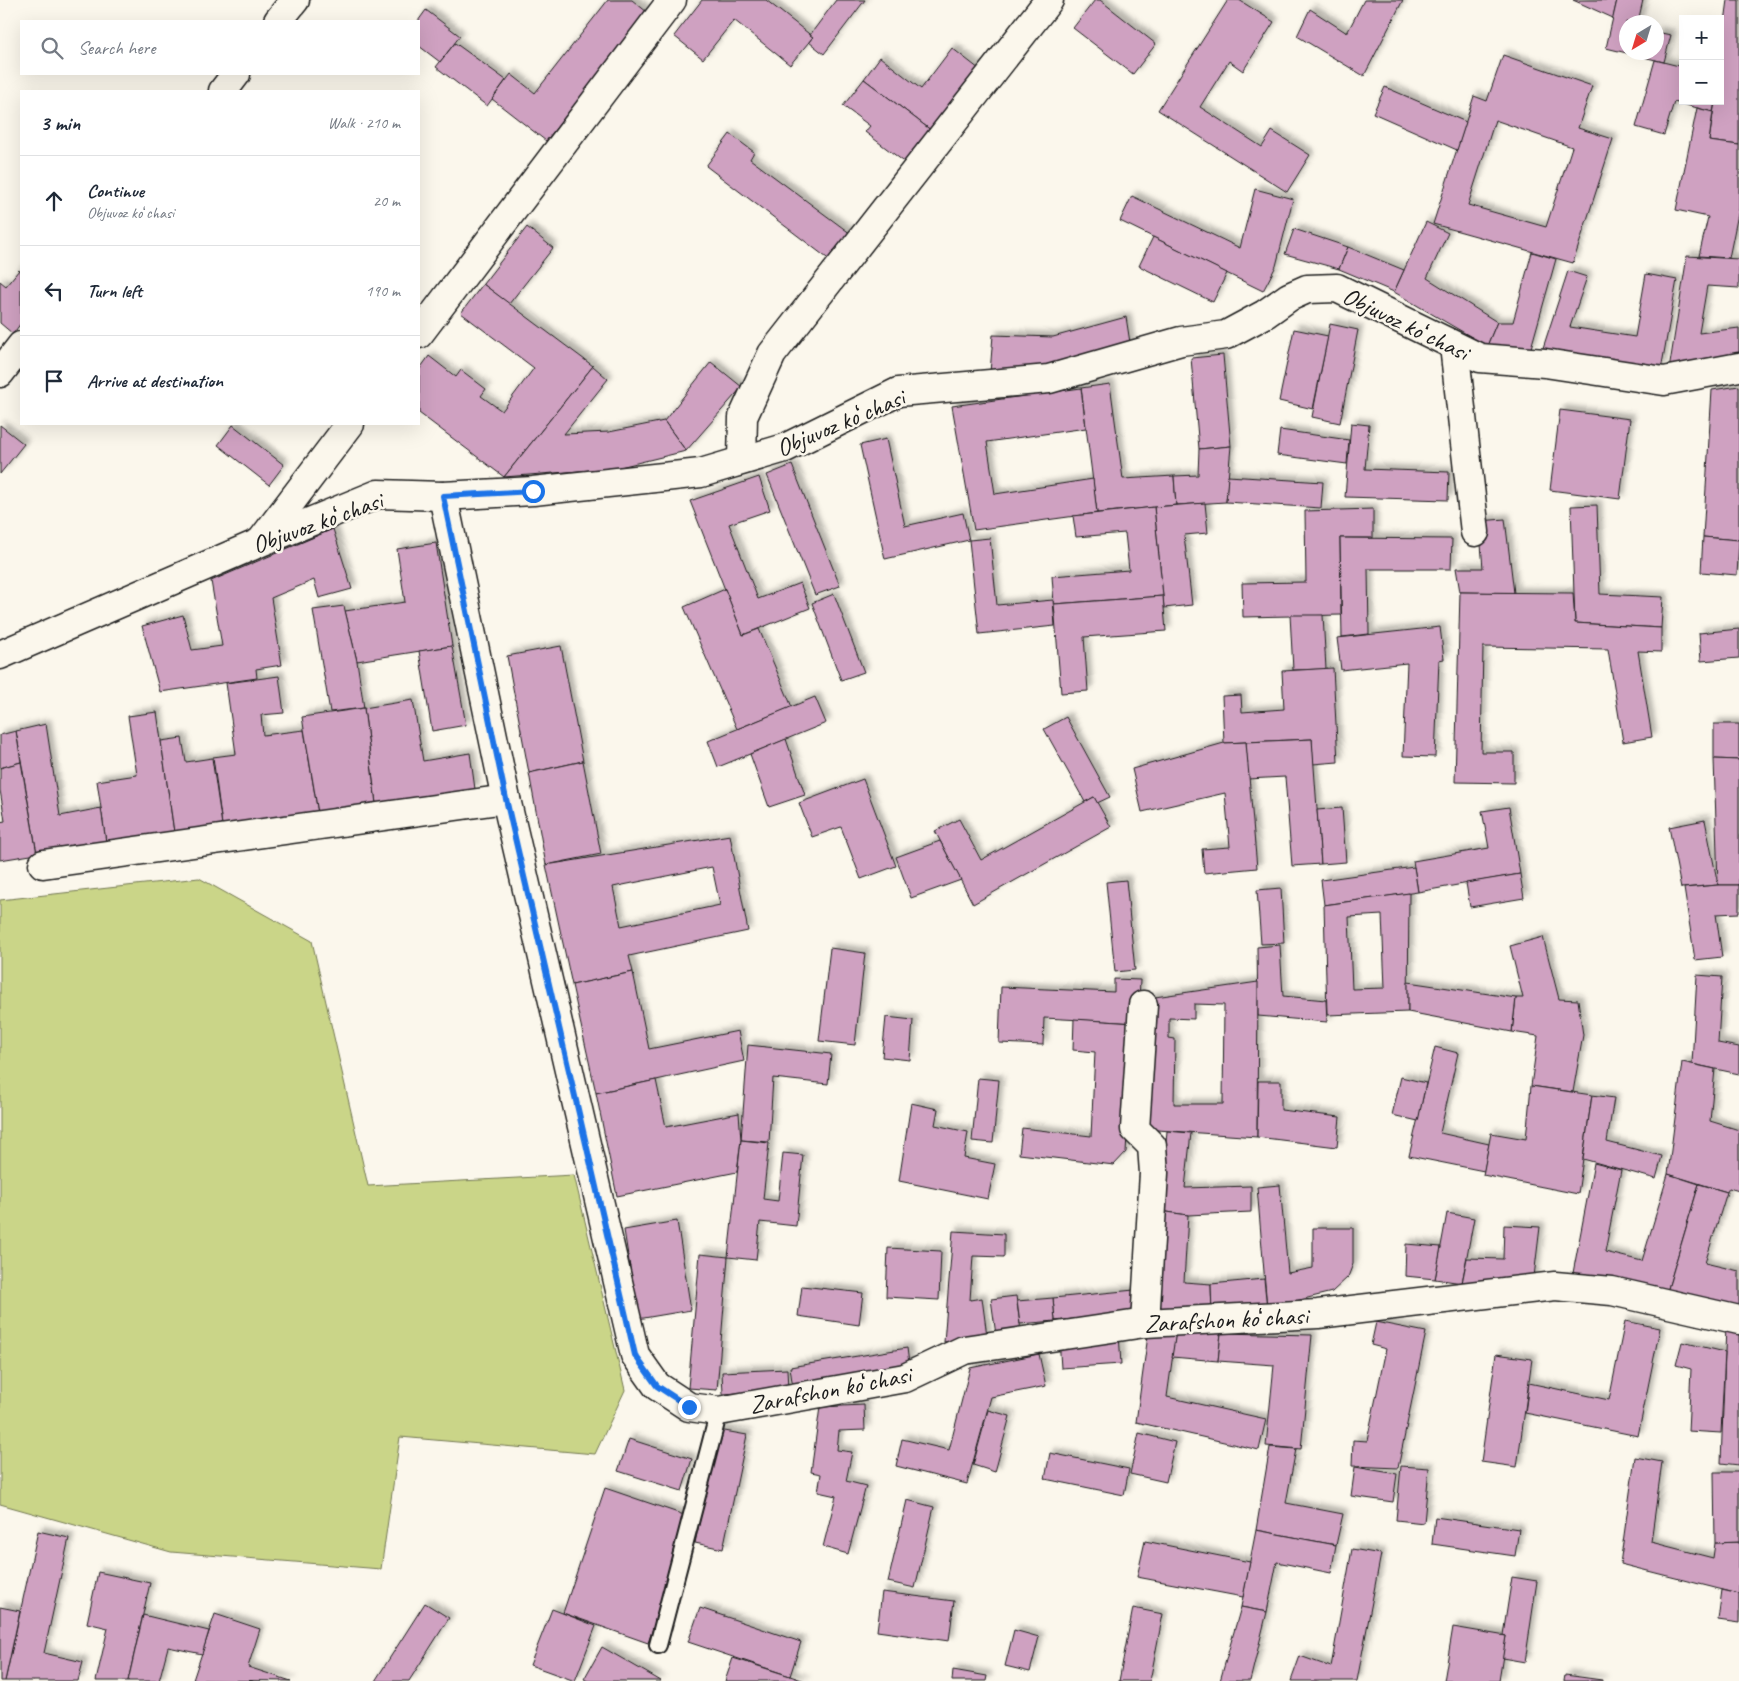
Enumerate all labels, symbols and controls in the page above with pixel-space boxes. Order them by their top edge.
north arrow [1619,15,1664,60]
map controls [1679,15,1724,105]
button: + [1679,15,1724,60]
search box [20,20,420,75]
icon: search [38,34,66,62]
text: Search here [78,36,155,60]
button: − [1679,60,1724,105]
text: 3 min [40,110,80,136]
text: Walk · 210 m [328,113,400,133]
text: Continue [87,179,144,203]
icon: ahead [40,187,68,215]
text: 20 m [373,191,400,211]
text: Objuvoz koʻchasi [87,203,174,223]
icon: left [40,277,68,305]
text: Turn left [87,279,142,303]
street label: Objuvoz koʻchasi [1337,280,1477,370]
text: 190 m [366,281,400,301]
icon: arrive [40,367,68,395]
text: Arrive at destination [87,369,223,393]
street label: Objuvoz koʻchasi [771,380,913,464]
route start [522,480,545,503]
street label: Objuvoz koʻchasi [248,483,390,561]
street label: Zarafshon koʻchasi [1143,1300,1312,1340]
street label: Zarafshon koʻchasi [747,1358,917,1421]
route end [678,1396,701,1419]

